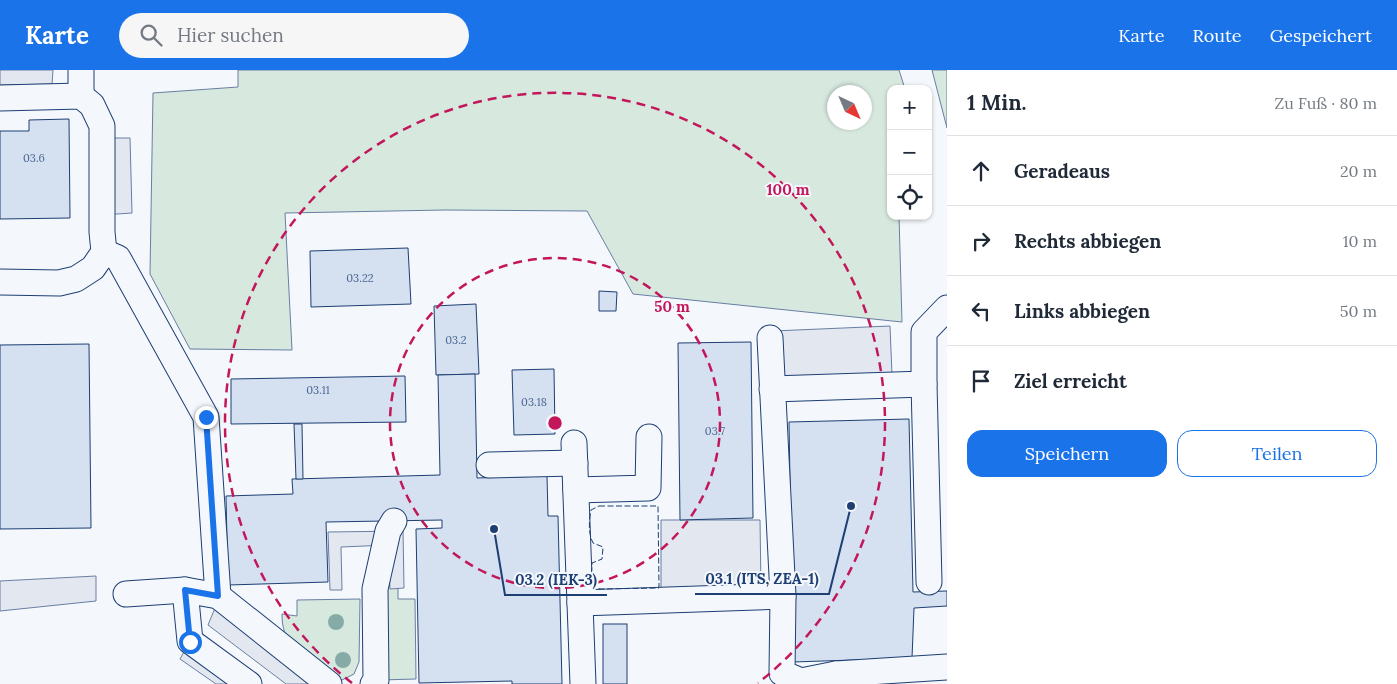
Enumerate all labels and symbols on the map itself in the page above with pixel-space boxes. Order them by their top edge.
north arrow [827,85,872,130]
house number: 03.6 [23,151,45,165]
text: 100 m [767,180,810,199]
house number: 03.22 [346,271,374,285]
text: 50 m [654,297,690,316]
house number: 03.2 [445,333,467,347]
house number: 03.11 [306,383,330,397]
house number: 03.18 [521,395,547,409]
route end [195,406,218,429]
centre of rings [546,414,564,432]
house number: 03.7 [705,424,725,438]
callout: 03.1 (ITS, ZEA-1) [695,564,829,594]
callout: 03.2 (IEK-3) [505,565,607,595]
text: 03.1 (ITS, ZEA-1) [705,569,819,589]
text: 03.2 (IEK-3) [515,570,598,590]
route start [179,631,202,654]

